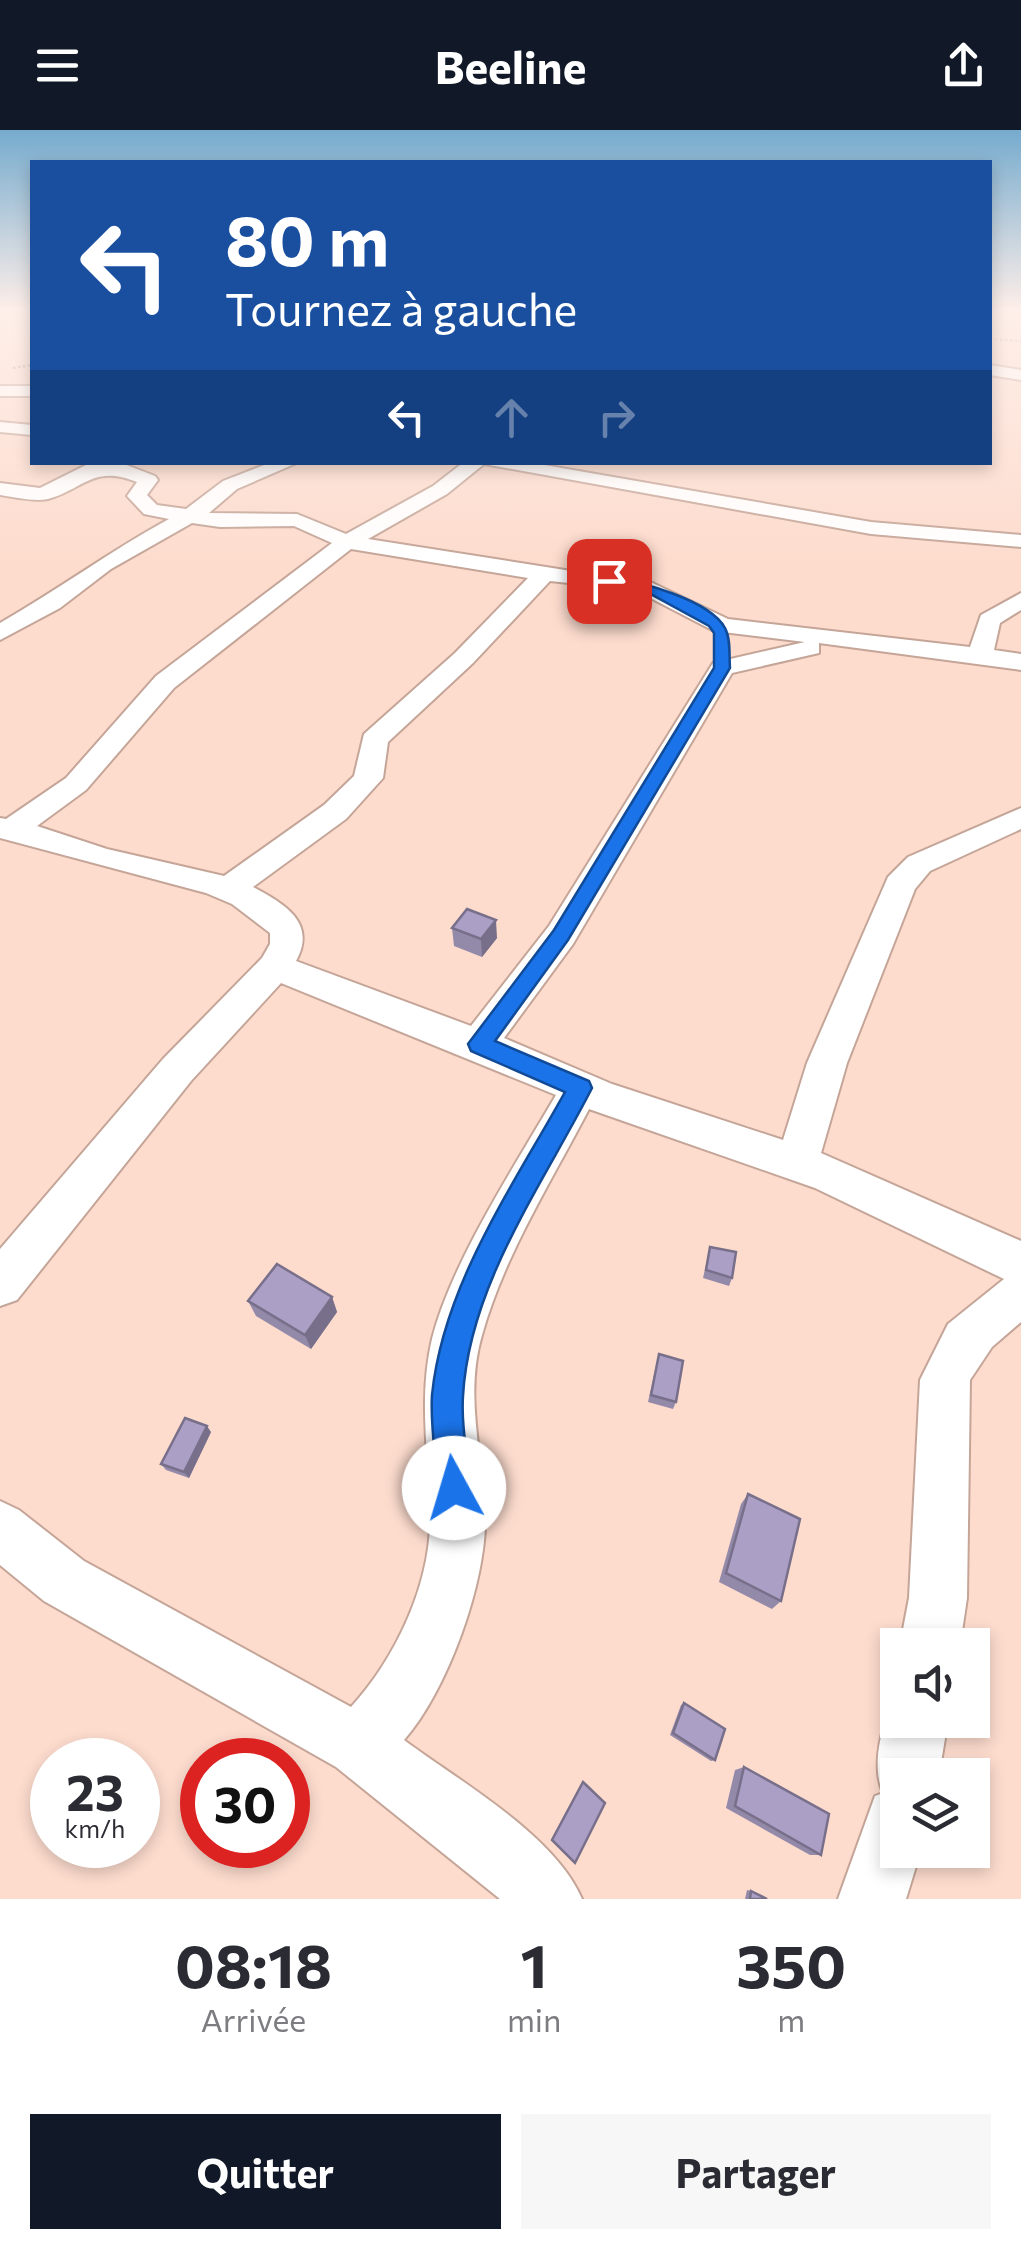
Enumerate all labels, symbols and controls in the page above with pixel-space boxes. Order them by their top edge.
icon: menu [30,38,85,93]
text: Beeline [435,38,586,93]
icon: share [936,38,991,93]
text: 80 m [225,195,389,280]
icon: left [60,200,190,330]
text: Tournez à gauche [225,280,577,335]
icon: left [379,390,434,445]
icon: ahead [484,390,539,445]
icon: right [589,390,644,445]
pin [567,539,652,624]
icon: arrive [582,554,637,609]
position arrow [402,1436,506,1540]
map controls [880,1628,990,1868]
button: sound [880,1628,990,1738]
speed limit sign: 30 [180,1738,310,1868]
button: layers [880,1758,990,1868]
text: 23 [66,1760,124,1821]
text: km/h [65,1813,125,1843]
text: 08:18 [175,1927,332,2000]
text: 1 [521,1927,548,2000]
text: 350 [736,1927,846,2000]
text: Arrivée [201,1999,306,2039]
text: min [507,1999,561,2039]
text: m [777,1999,805,2039]
button: Quitter [30,2114,501,2229]
button: Partager [521,2114,991,2229]

